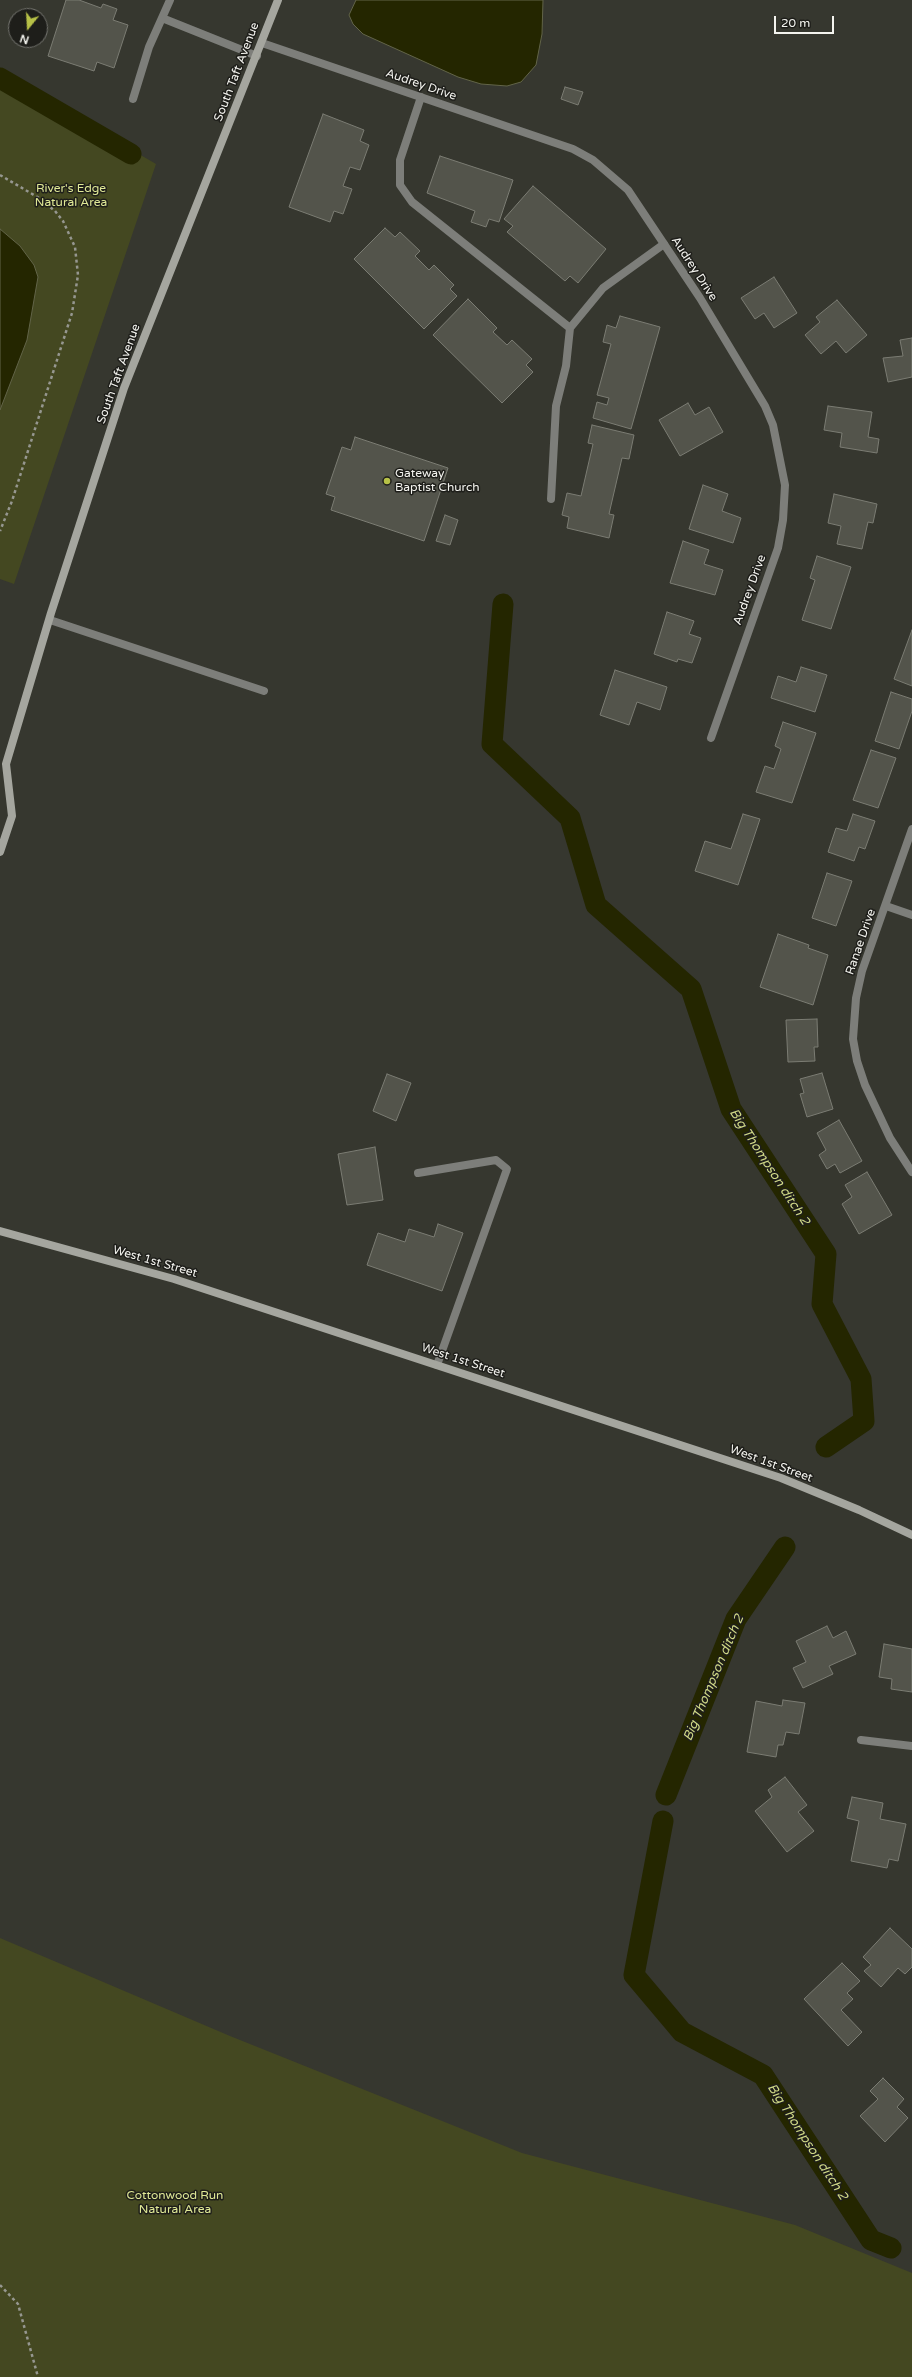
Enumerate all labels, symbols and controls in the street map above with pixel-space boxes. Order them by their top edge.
north arrow [8,8,48,48]
scale bar [776,8,836,34]
text: 20 m [781,16,810,30]
street label: South Taft Avenue [211,20,263,124]
text: N [18,31,31,46]
street label: Audrey Drive [384,66,458,104]
park label: River's Edge Natural Area [35,182,107,210]
street label: Audrey Drive [668,234,720,304]
street label: South Taft Avenue [94,322,144,426]
place label: Gateway Baptist Church [395,467,480,495]
marker: Gateway Baptist Church [382,476,392,486]
street label: Audrey Drive [731,553,769,627]
street label: Ranae Drive [843,907,879,977]
water label: Big Thompson ditch 2 [726,1106,812,1228]
street label: West 1st Street [111,1243,199,1281]
street label: West 1st Street [419,1341,507,1381]
street label: West 1st Street [728,1442,814,1486]
water label: Big Thompson ditch 2 [680,1613,748,1743]
water label: Big Thompson ditch 2 [764,2081,850,2203]
park label: Cottonwood Run Natural Area [127,2189,223,2217]

